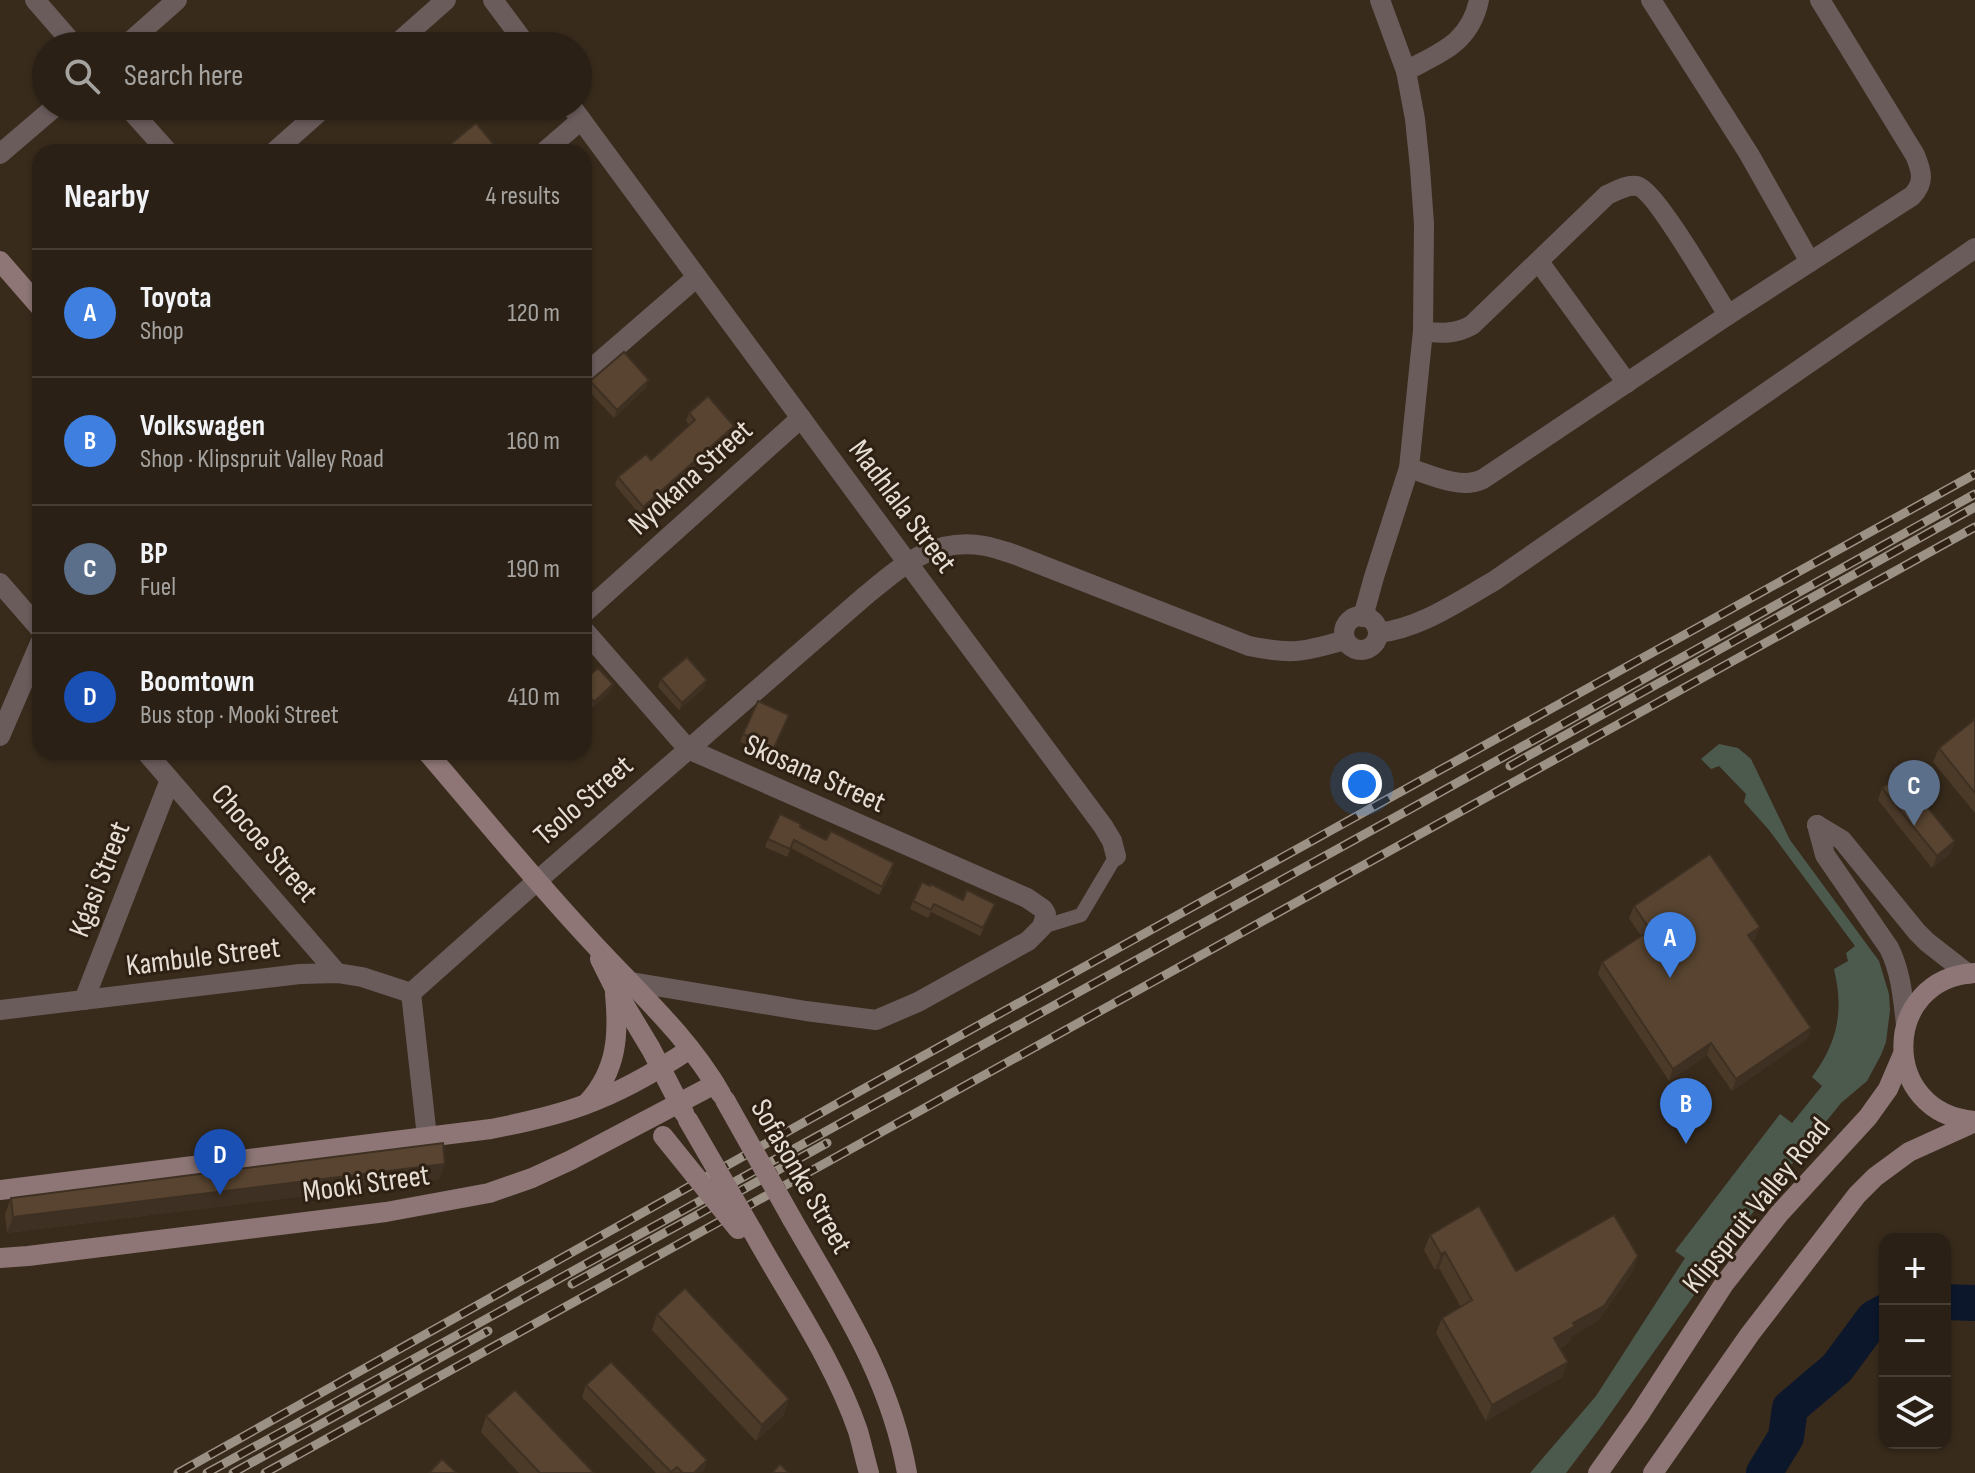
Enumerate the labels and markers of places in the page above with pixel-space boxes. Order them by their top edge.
pin: C [1888,760,1940,826]
pin: A [1644,912,1696,978]
pin: B [1660,1078,1712,1144]
pin: D [194,1129,246,1195]

